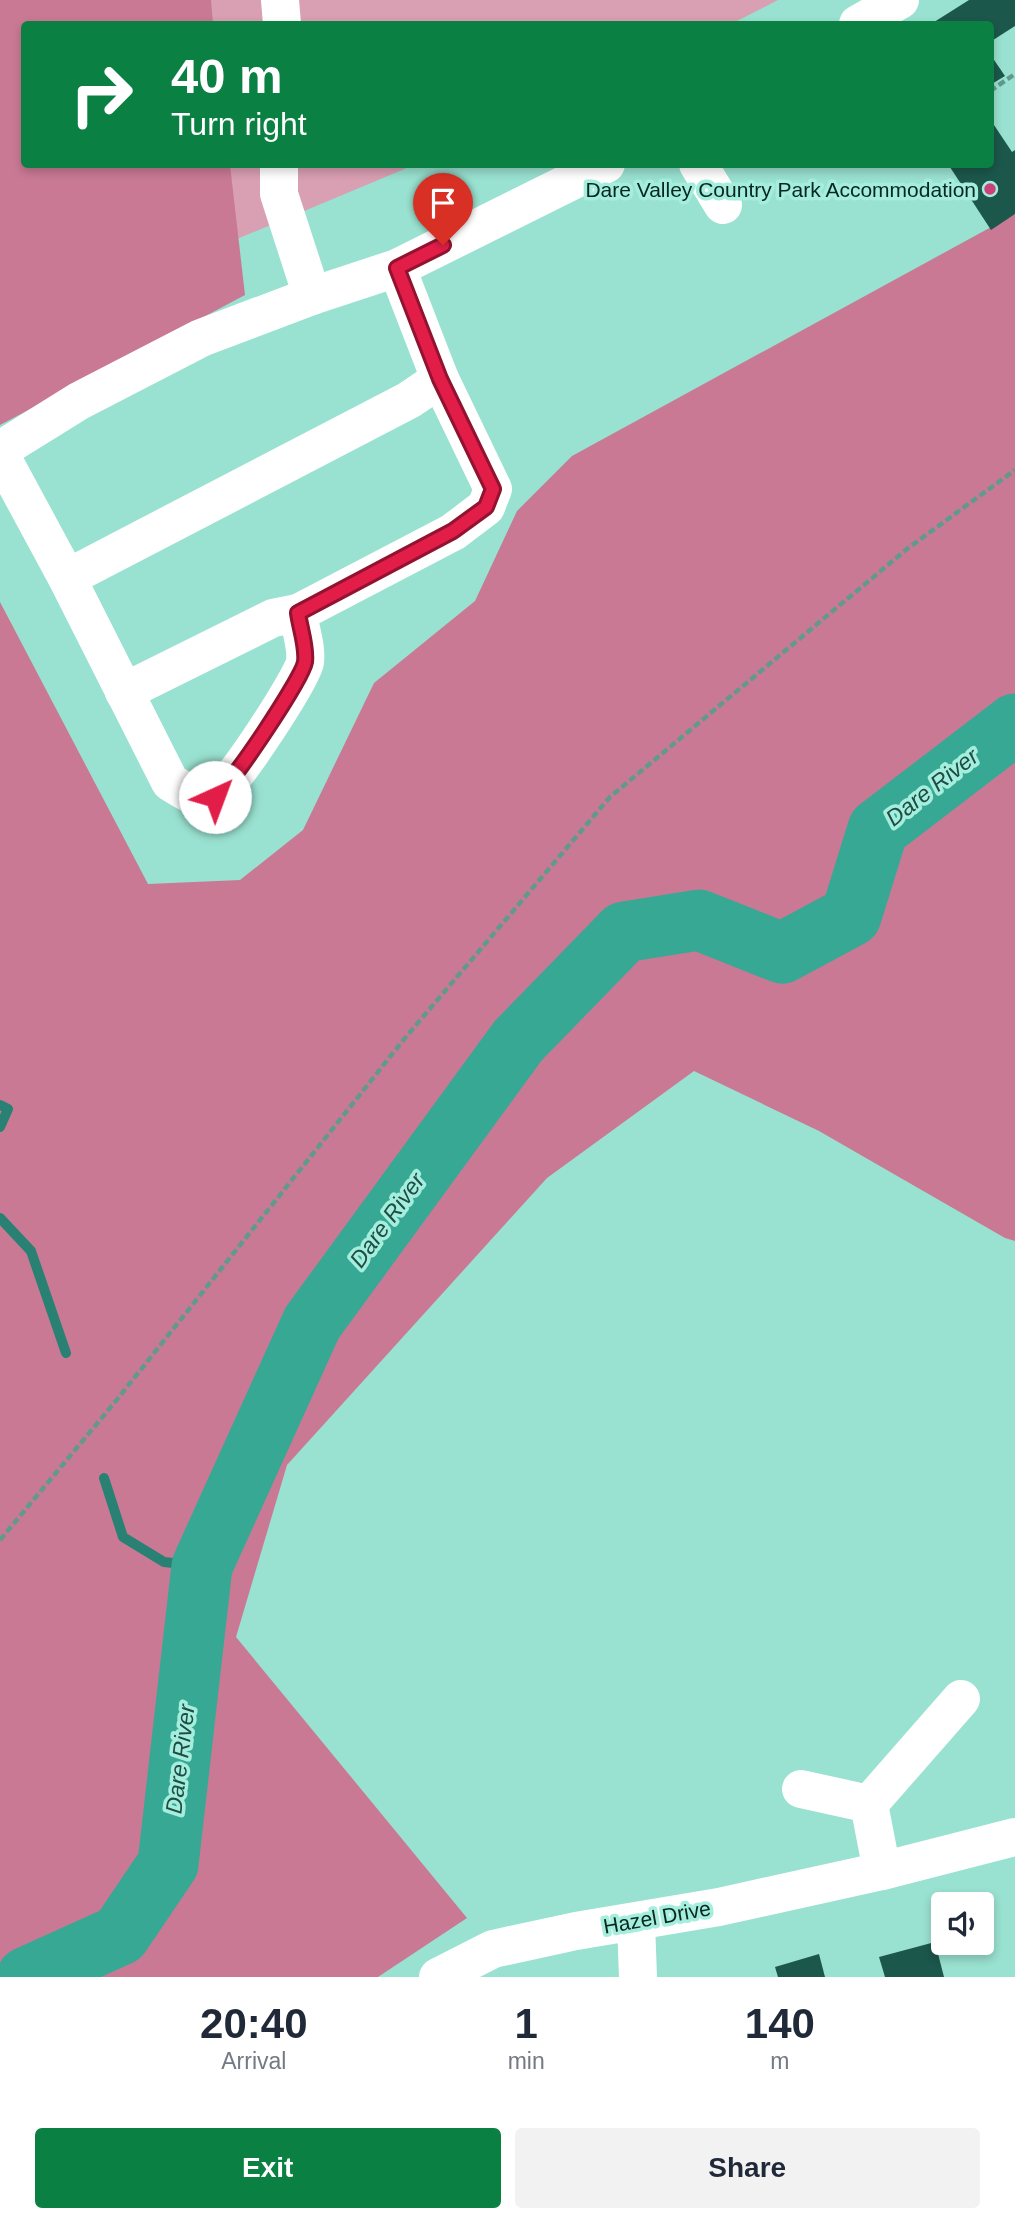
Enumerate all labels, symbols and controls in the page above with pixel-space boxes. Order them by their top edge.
icon: right [56,49,147,140]
text: 40 m [171,49,283,103]
text: Turn right [171,106,307,142]
pin [413,173,473,245]
place label: Dare Valley Country Park Accommodation [585,178,976,201]
marker: Dare Valley Country Park Accommodation [982,181,998,197]
icon: arrive [424,184,462,222]
water label: Dare River [881,742,984,831]
position arrow [178,760,252,834]
water label: Dare River [344,1167,431,1272]
water label: Dare River [160,1702,200,1815]
map controls [931,1892,994,1955]
button: sound [931,1892,994,1955]
street label: Hazel Drive [602,1896,712,1938]
text: 20:40 [200,2000,308,2047]
text: 1 [514,2000,538,2047]
text: 140 [745,2000,815,2047]
text: Arrival [221,2048,286,2074]
text: min [508,2048,545,2074]
text: m [770,2048,789,2074]
button: Exit [35,2128,501,2208]
button: Share [515,2128,980,2208]

